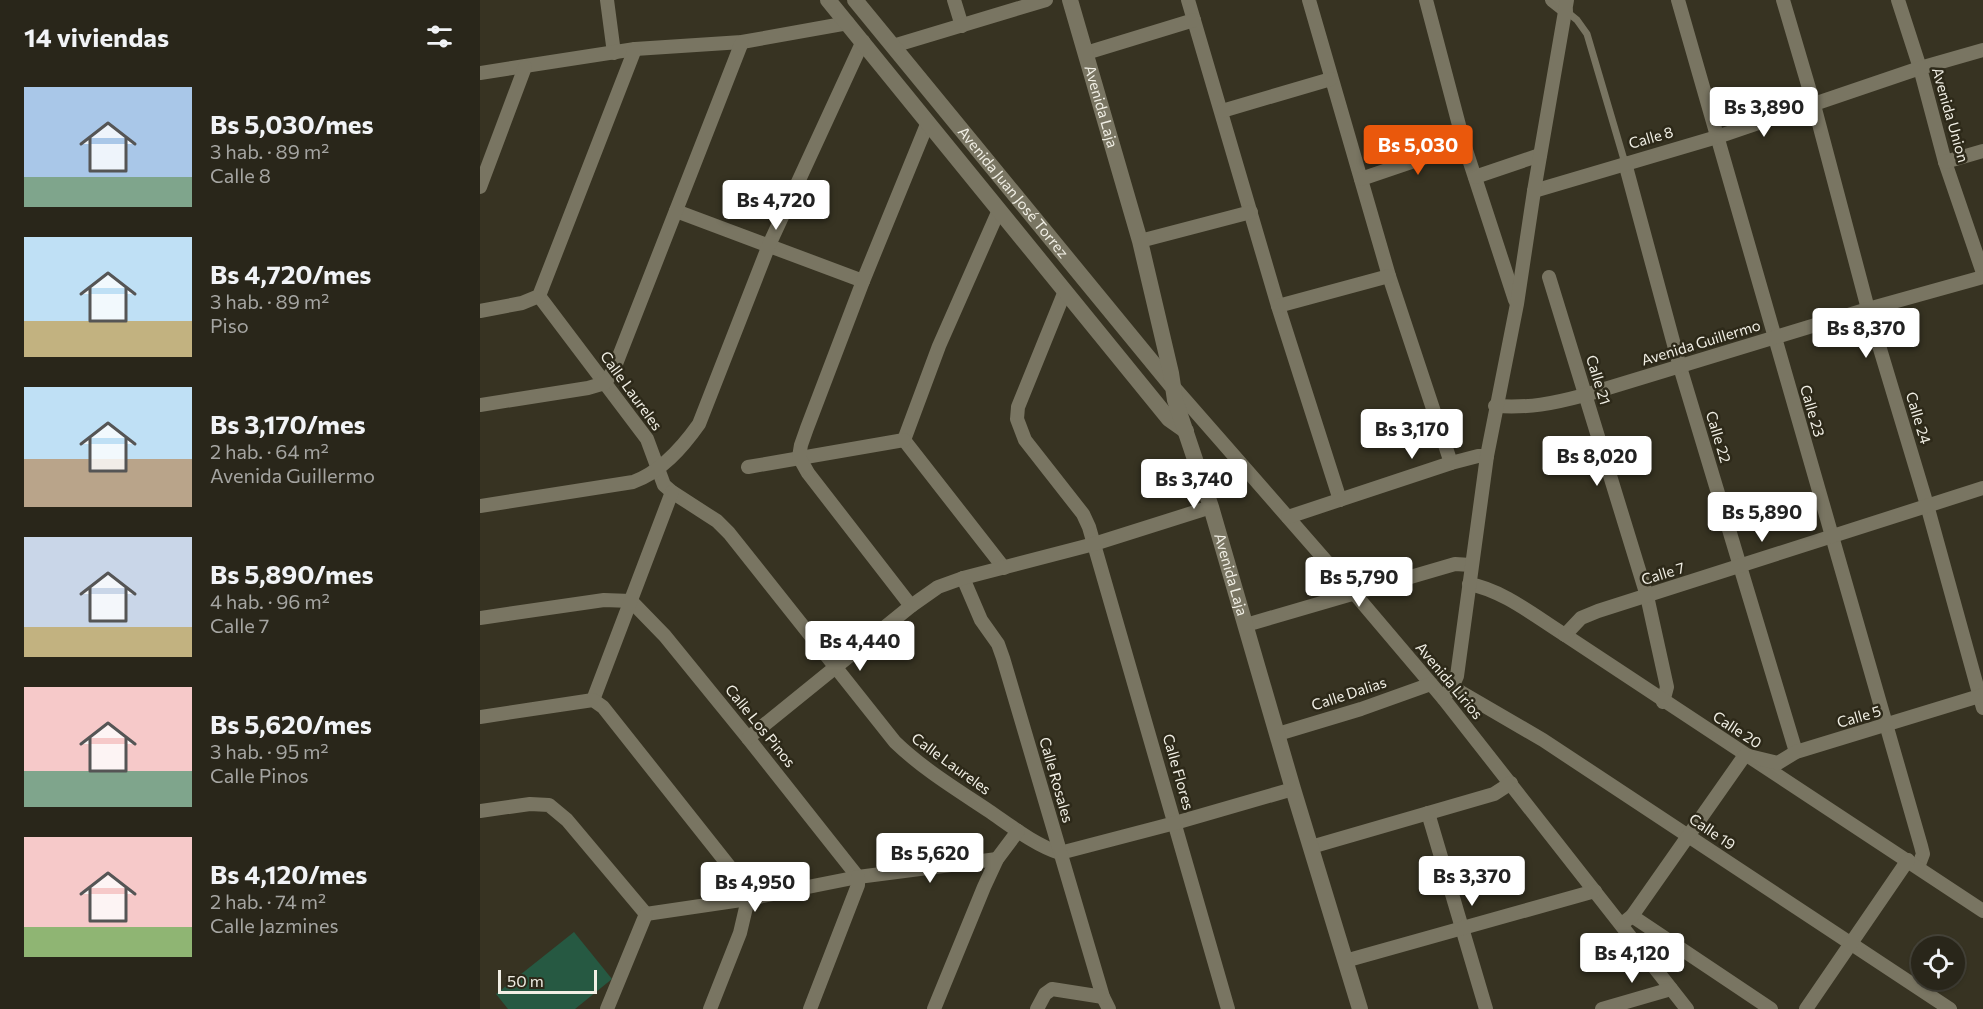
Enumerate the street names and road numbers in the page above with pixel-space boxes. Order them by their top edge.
street label: Avenida Laja [1081,63,1122,150]
street label: Avenida Union [1929,65,1973,164]
street label: Calle 8 [1626,122,1675,152]
street label: Avenida Juan José Torrez [955,123,1073,261]
street label: Avenida Guillermo [1639,315,1763,369]
street label: Calle Laureles [597,347,667,434]
street label: Calle 21 [1583,353,1615,407]
street label: Calle 23 [1797,383,1829,439]
street label: Calle 24 [1903,389,1935,446]
street label: Calle 22 [1703,409,1735,465]
street label: Avenida Laja [1211,531,1252,618]
street label: Calle 7 [1639,558,1687,588]
street label: Avenida Lirios [1412,638,1487,723]
street label: Calle Dalias [1309,672,1389,714]
street label: Calle Los Pinos [722,680,800,770]
street label: Calle 5 [1835,701,1883,731]
street label: Calle 20 [1710,707,1765,752]
street label: Calle Laureles [908,728,995,798]
street label: Calle Flores [1160,732,1198,812]
street label: Calle Rosales [1036,735,1078,825]
street label: Calle 19 [1686,809,1739,853]

